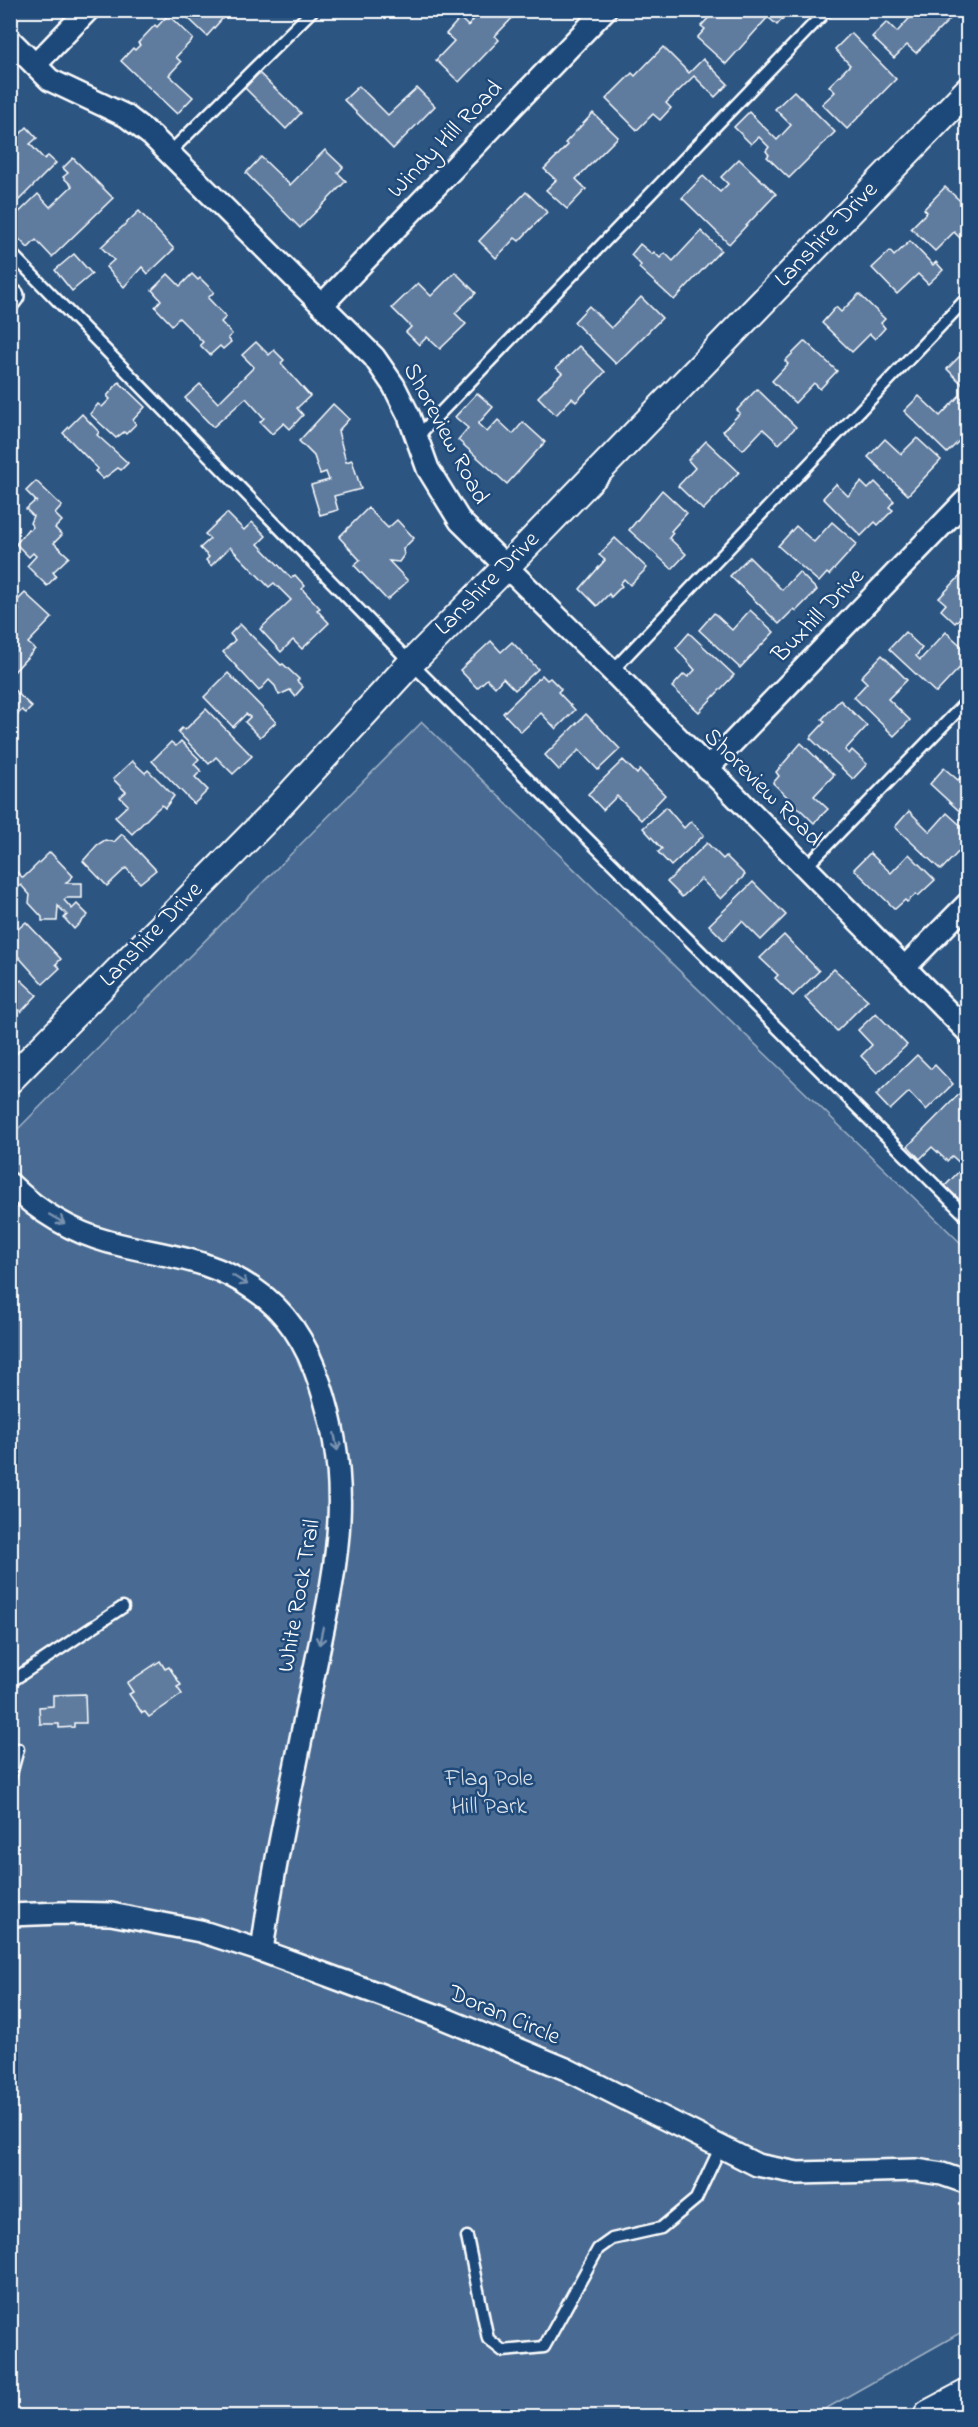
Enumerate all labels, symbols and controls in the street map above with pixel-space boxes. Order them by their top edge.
street label: Windy Hill Road [380,72,513,208]
street label: Lanshire Drive [767,174,887,296]
street label: Shoreview Road [393,357,497,511]
street label: Lanshire Drive [428,523,549,644]
street label: Buxhill Drive [764,560,874,672]
street label: Shoreview Road [695,721,830,856]
street label: Lanshire Drive [92,874,212,996]
one-way arrow [48,1214,65,1226]
one-way arrow [232,1274,248,1286]
one-way arrow [331,1432,342,1452]
street label: White Rock Trail [269,1517,331,1675]
one-way arrow [315,1626,327,1645]
park label: Flag Pole Hill Park [444,1762,533,1825]
street label: Doran Circle [442,1976,566,2055]

